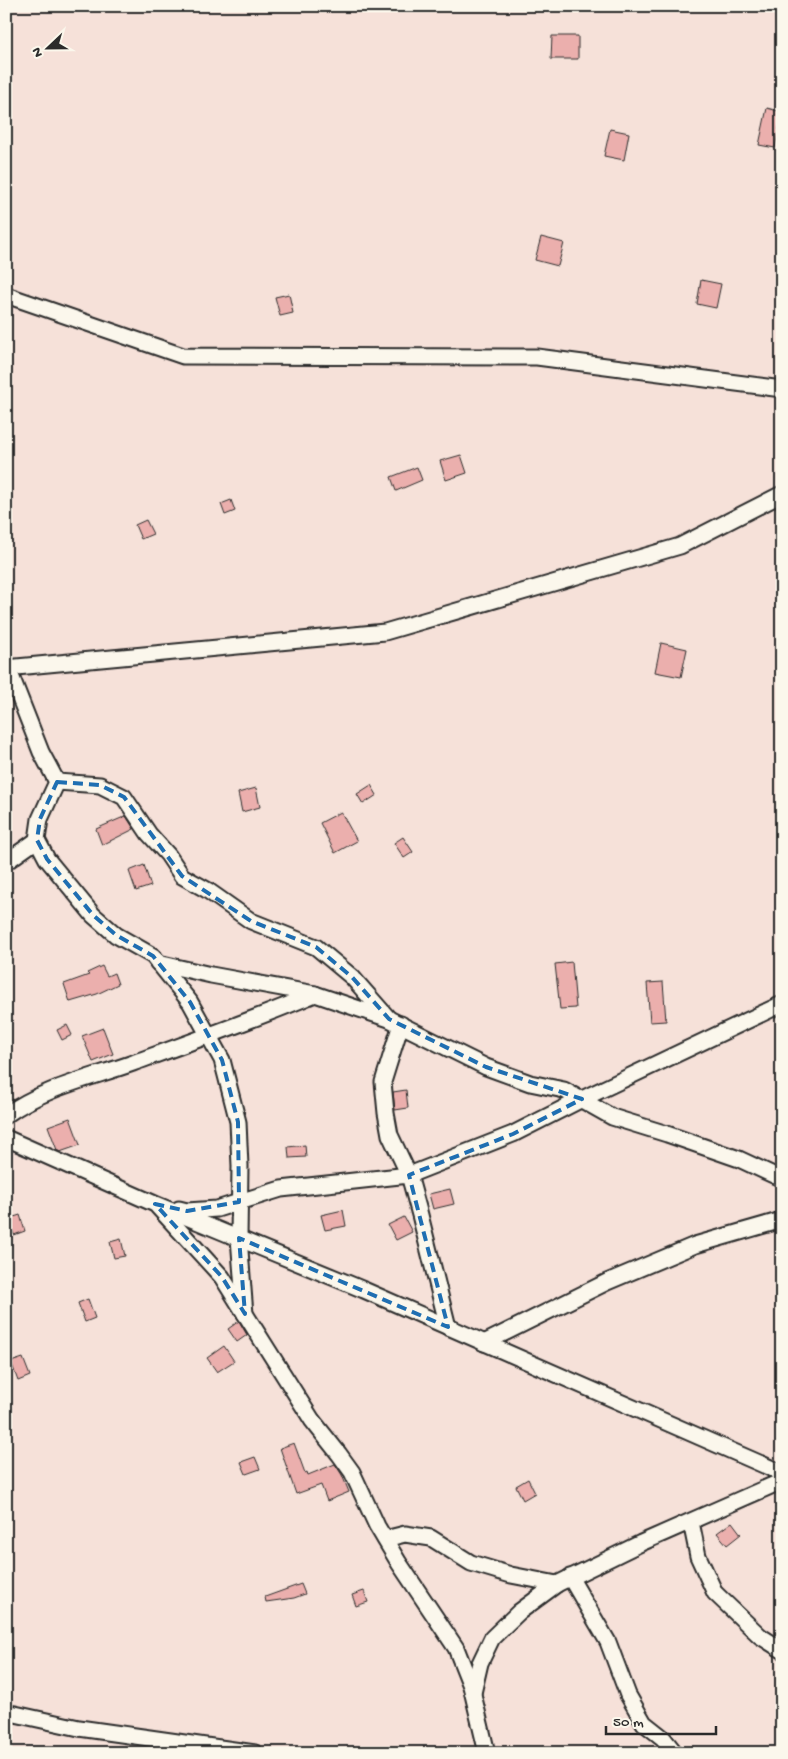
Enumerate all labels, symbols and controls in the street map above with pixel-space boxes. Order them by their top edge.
north arrow [22,22,72,72]
text: N [29,45,48,59]
scale bar [606,1704,716,1736]
text: 50 m [613,1714,644,1732]

